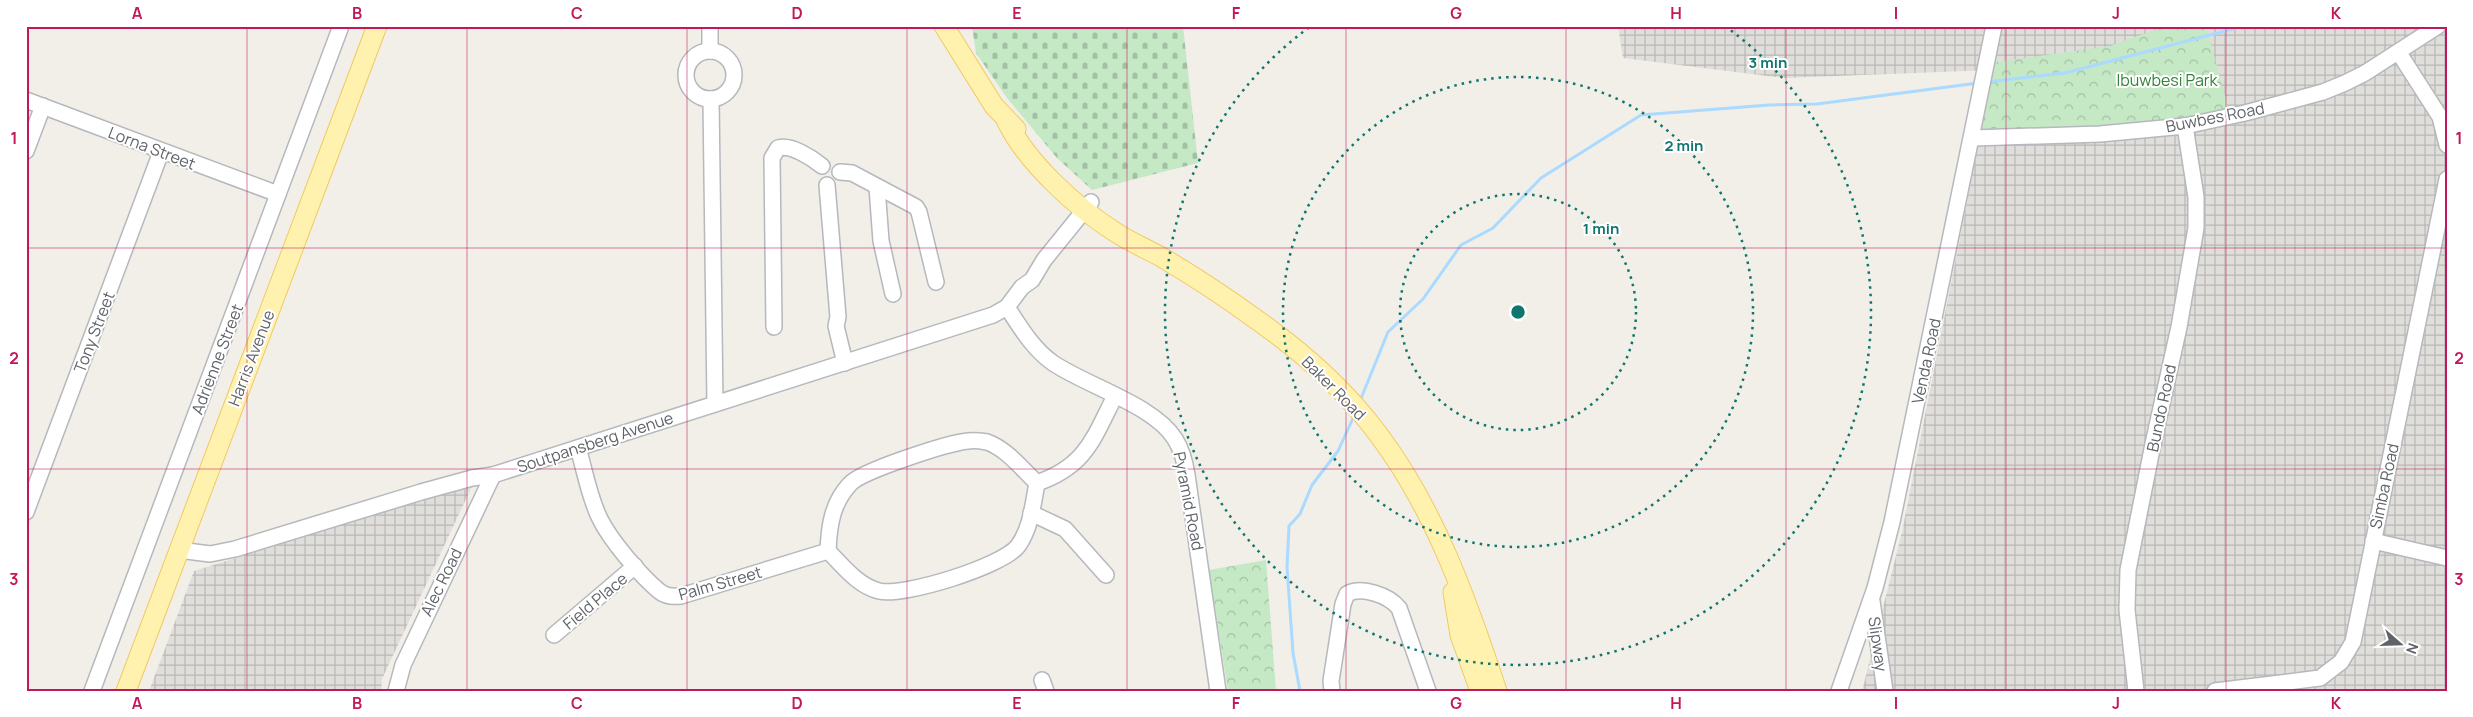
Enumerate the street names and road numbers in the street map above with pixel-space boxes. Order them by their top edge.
street label: Buwbes Road [2164,97,2266,137]
street label: Lorna Street [105,121,199,175]
street label: Tony Street [68,288,120,376]
street label: Adrienne Street [186,301,248,417]
street label: Harris Avenue [223,307,279,409]
street label: Venda Road [1906,316,1946,406]
street label: Baker Road [1297,351,1371,425]
street label: Bundo Road [2141,362,2181,454]
street label: Soutpansberg Avenue [514,406,676,478]
street label: Simba Road [2364,441,2404,531]
street label: Pyramid Road [1169,450,1209,552]
street label: Alec Road [415,544,467,620]
street label: Palm Street [676,561,764,605]
street label: Field Place [558,568,632,634]
street label: Slipway [1863,615,1893,673]

